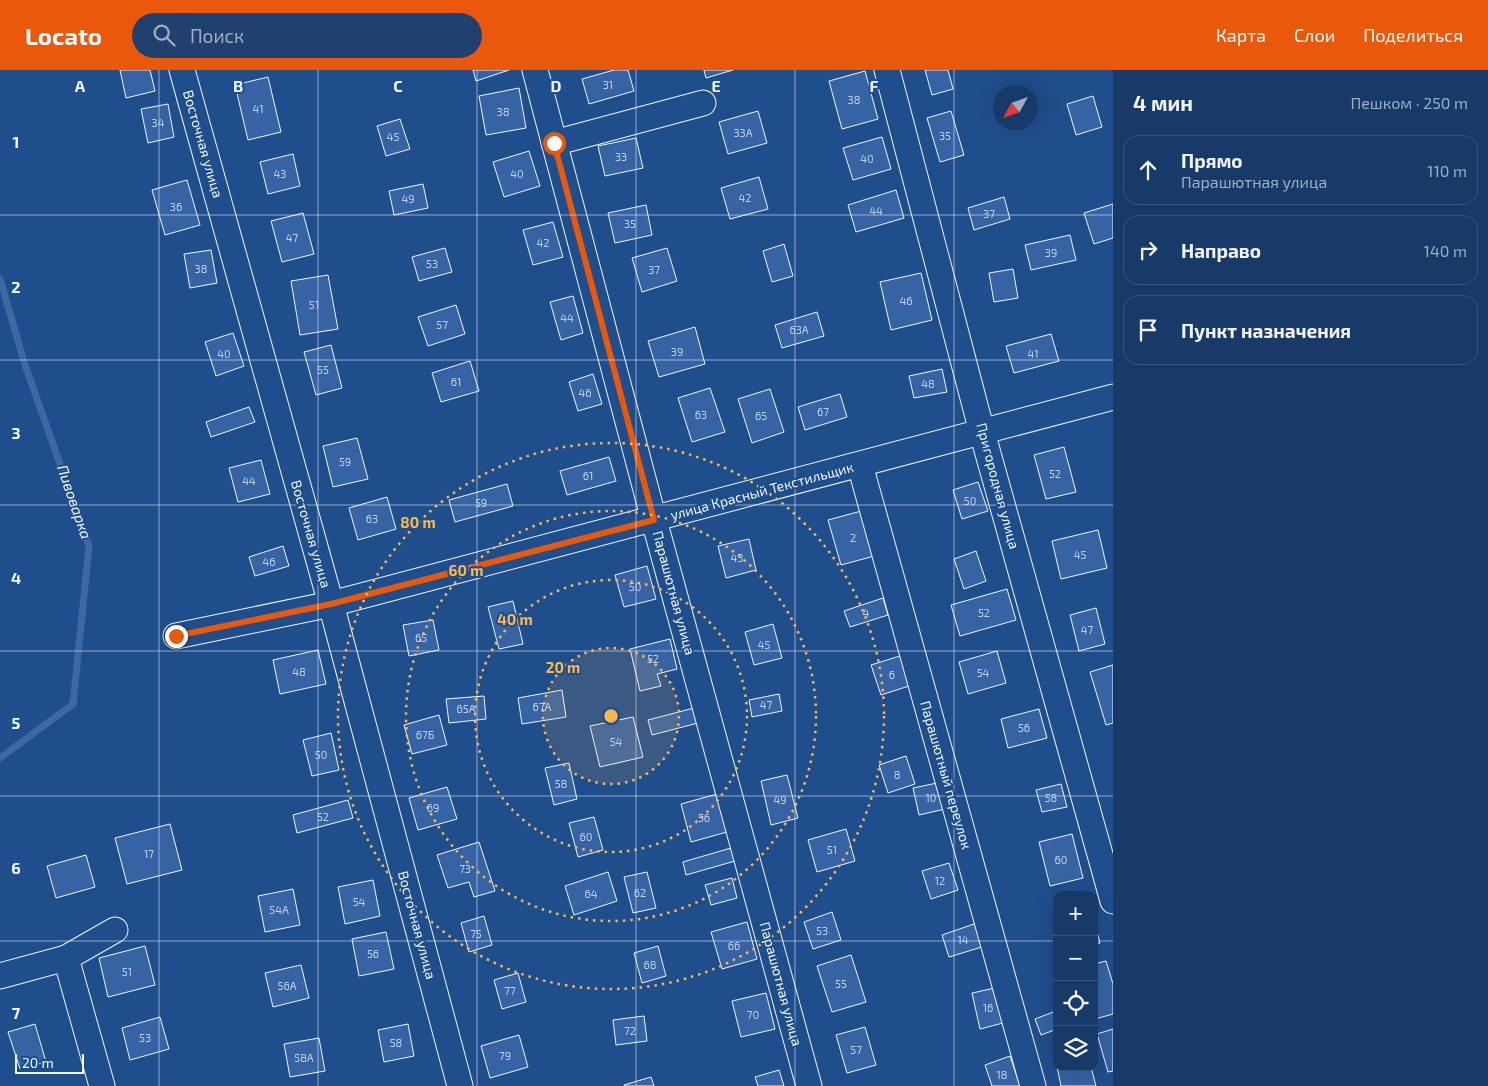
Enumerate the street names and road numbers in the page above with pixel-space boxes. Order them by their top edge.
street label: Восточная улица [180,88,227,200]
street label: Пригородная улица [973,421,1024,551]
street label: улица Красный Текстильщик [668,458,856,523]
street label: Восточная улица [288,478,335,590]
street label: Парашютная улица [650,529,699,657]
street label: Парашютный переулок [917,699,976,851]
street label: Восточная улица [395,869,440,981]
street label: Парашютная улица [757,920,806,1048]

